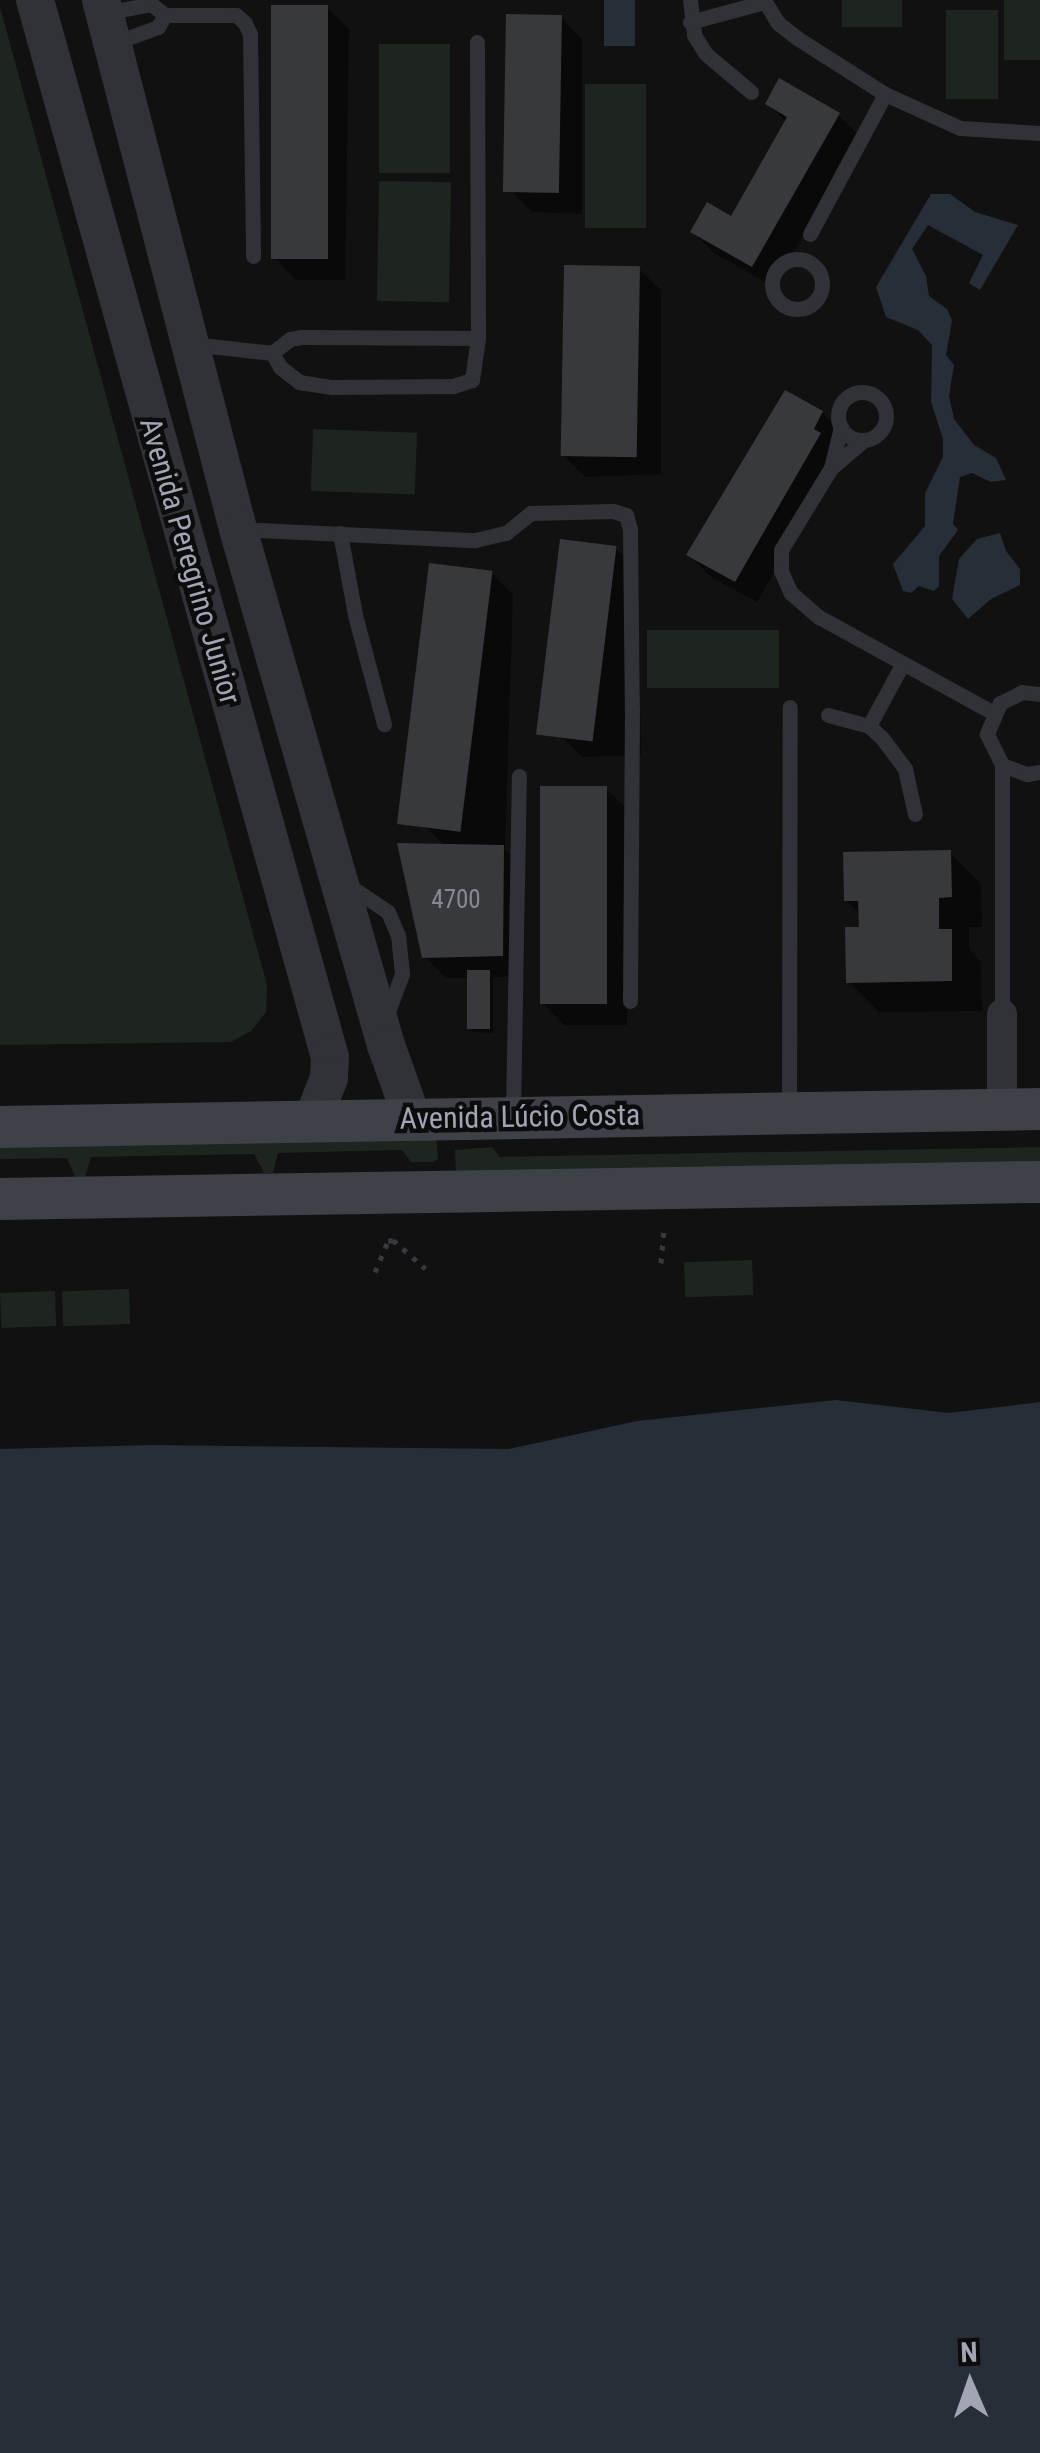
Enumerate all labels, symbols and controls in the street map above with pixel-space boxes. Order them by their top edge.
street label: Avenida Peregrino Junior [132,414,248,708]
house number: 4700 [431,885,481,915]
street label: Avenida Lúcio Costa [399,1097,641,1137]
north arrow [920,2333,1020,2433]
text: N [960,2336,978,2369]

